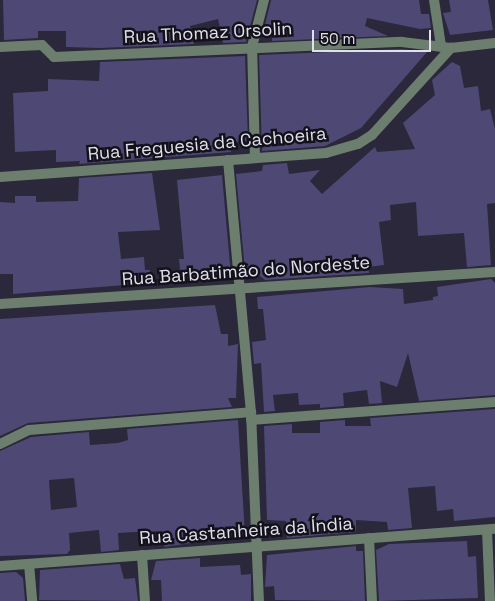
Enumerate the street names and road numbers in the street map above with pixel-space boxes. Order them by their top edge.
street label: Rua Thomaz Orsolin [123,18,293,48]
street label: Rua Freguesia da Cachoeira [87,123,327,165]
street label: Rua Barbatimão do Nordeste [121,252,371,290]
street label: Rua Castanheira da Índia [139,513,353,549]

